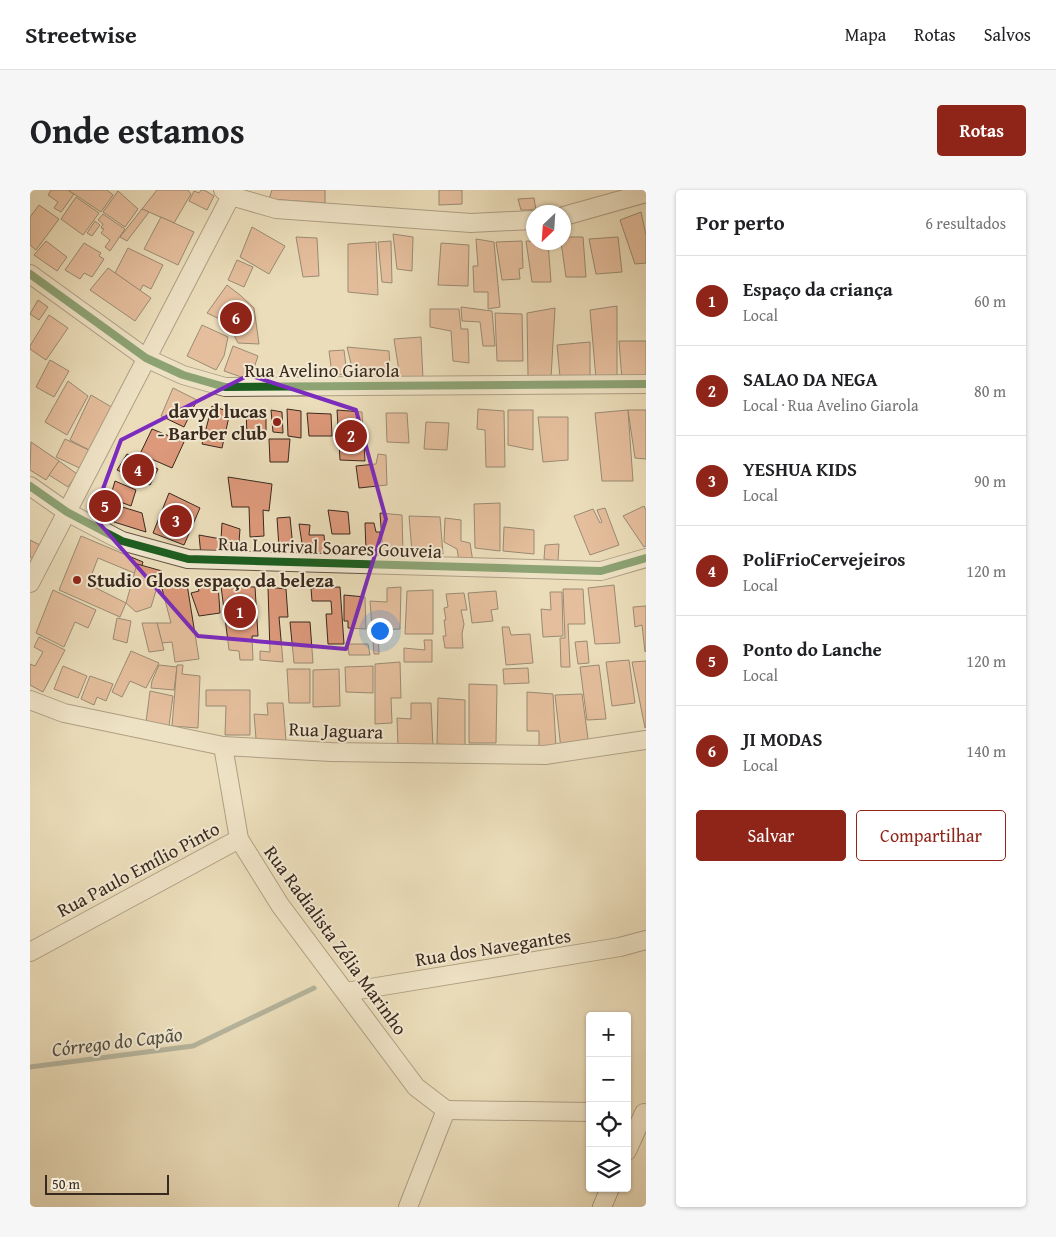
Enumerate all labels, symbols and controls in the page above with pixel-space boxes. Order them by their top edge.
text: Streetwise [25,17,137,52]
text: Mapa [845,21,886,48]
text: Rotas [914,21,956,48]
text: Salvos [984,21,1031,48]
text: Onde estamos [30,105,245,156]
button: Rotas [937,105,1026,156]
north arrow [526,205,571,250]
text: Por perto [696,207,785,238]
text: 6 resultados [925,211,1006,235]
text: Espaço da criança [743,275,893,303]
text: 1 [708,289,716,313]
text: 60 m [974,289,1006,313]
pin: 6 [220,299,252,337]
text: Local [743,303,778,327]
street label: Rua Avelino Giarola [244,356,400,384]
text: SALAO DA NEGA [743,365,878,393]
text: 2 [708,379,716,403]
text: 80 m [974,379,1006,403]
text: Local · Rua Avelino Giarola [743,393,919,417]
place label: davyd lucas - Barber club [157,397,267,447]
marker: davyd lucas - Barber club [271,416,283,428]
pin: 2 [335,417,367,455]
pin: 4 [122,451,154,489]
text: YESHUA KIDS [743,455,857,483]
text: 3 [708,469,716,493]
text: 90 m [974,469,1006,493]
text: Local [743,483,778,507]
pin: 5 [89,487,121,525]
pin: 3 [160,502,192,540]
street label: Rua Lourival Soares Gouveia [218,529,442,565]
text: PoliFrioCervejeiros [743,545,906,573]
text: 4 [708,559,716,583]
text: 120 m [966,559,1006,583]
place label: Studio Gloss espaço da beleza [87,566,334,594]
text: Local [743,573,778,597]
marker: Studio Gloss espaço da beleza [71,574,83,586]
pin: 1 [224,593,256,631]
your location [367,618,393,644]
text: Ponto do Lanche [743,635,882,663]
text: 5 [708,649,716,673]
text: 120 m [966,649,1006,673]
text: Local [743,663,778,687]
street label: Rua Jaguara [288,714,384,746]
text: JI MODAS [743,725,822,753]
text: 6 [708,739,716,763]
text: 140 m [966,739,1006,763]
text: Local [743,753,778,777]
button: Salvar [696,810,846,861]
button: Compartilhar [856,810,1006,861]
street label: Rua Paulo Emílio Pinto [52,814,224,924]
street label: Rua Radialista Zélia Marinho [258,839,414,1041]
street label: Rua dos Navegantes [413,921,573,973]
map controls [586,1012,631,1192]
button: + [586,1012,631,1057]
water label: Córrego do Capão [50,1019,184,1063]
button: − [586,1057,631,1102]
button: locate [586,1102,631,1147]
button: layers [586,1147,631,1192]
scale bar [45,1172,169,1195]
text: 50 m [52,1174,80,1194]

